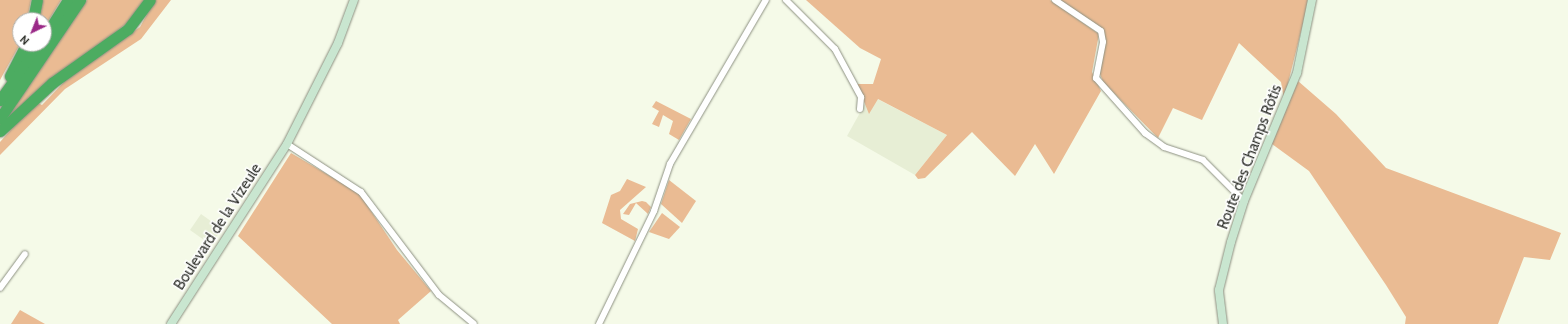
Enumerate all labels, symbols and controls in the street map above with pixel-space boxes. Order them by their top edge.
north arrow [12,12,52,52]
text: N [17,32,32,48]
street label: Route des Champs Rôtis [1214,82,1286,232]
street label: Boulevard de la Vizeule [170,160,266,294]

